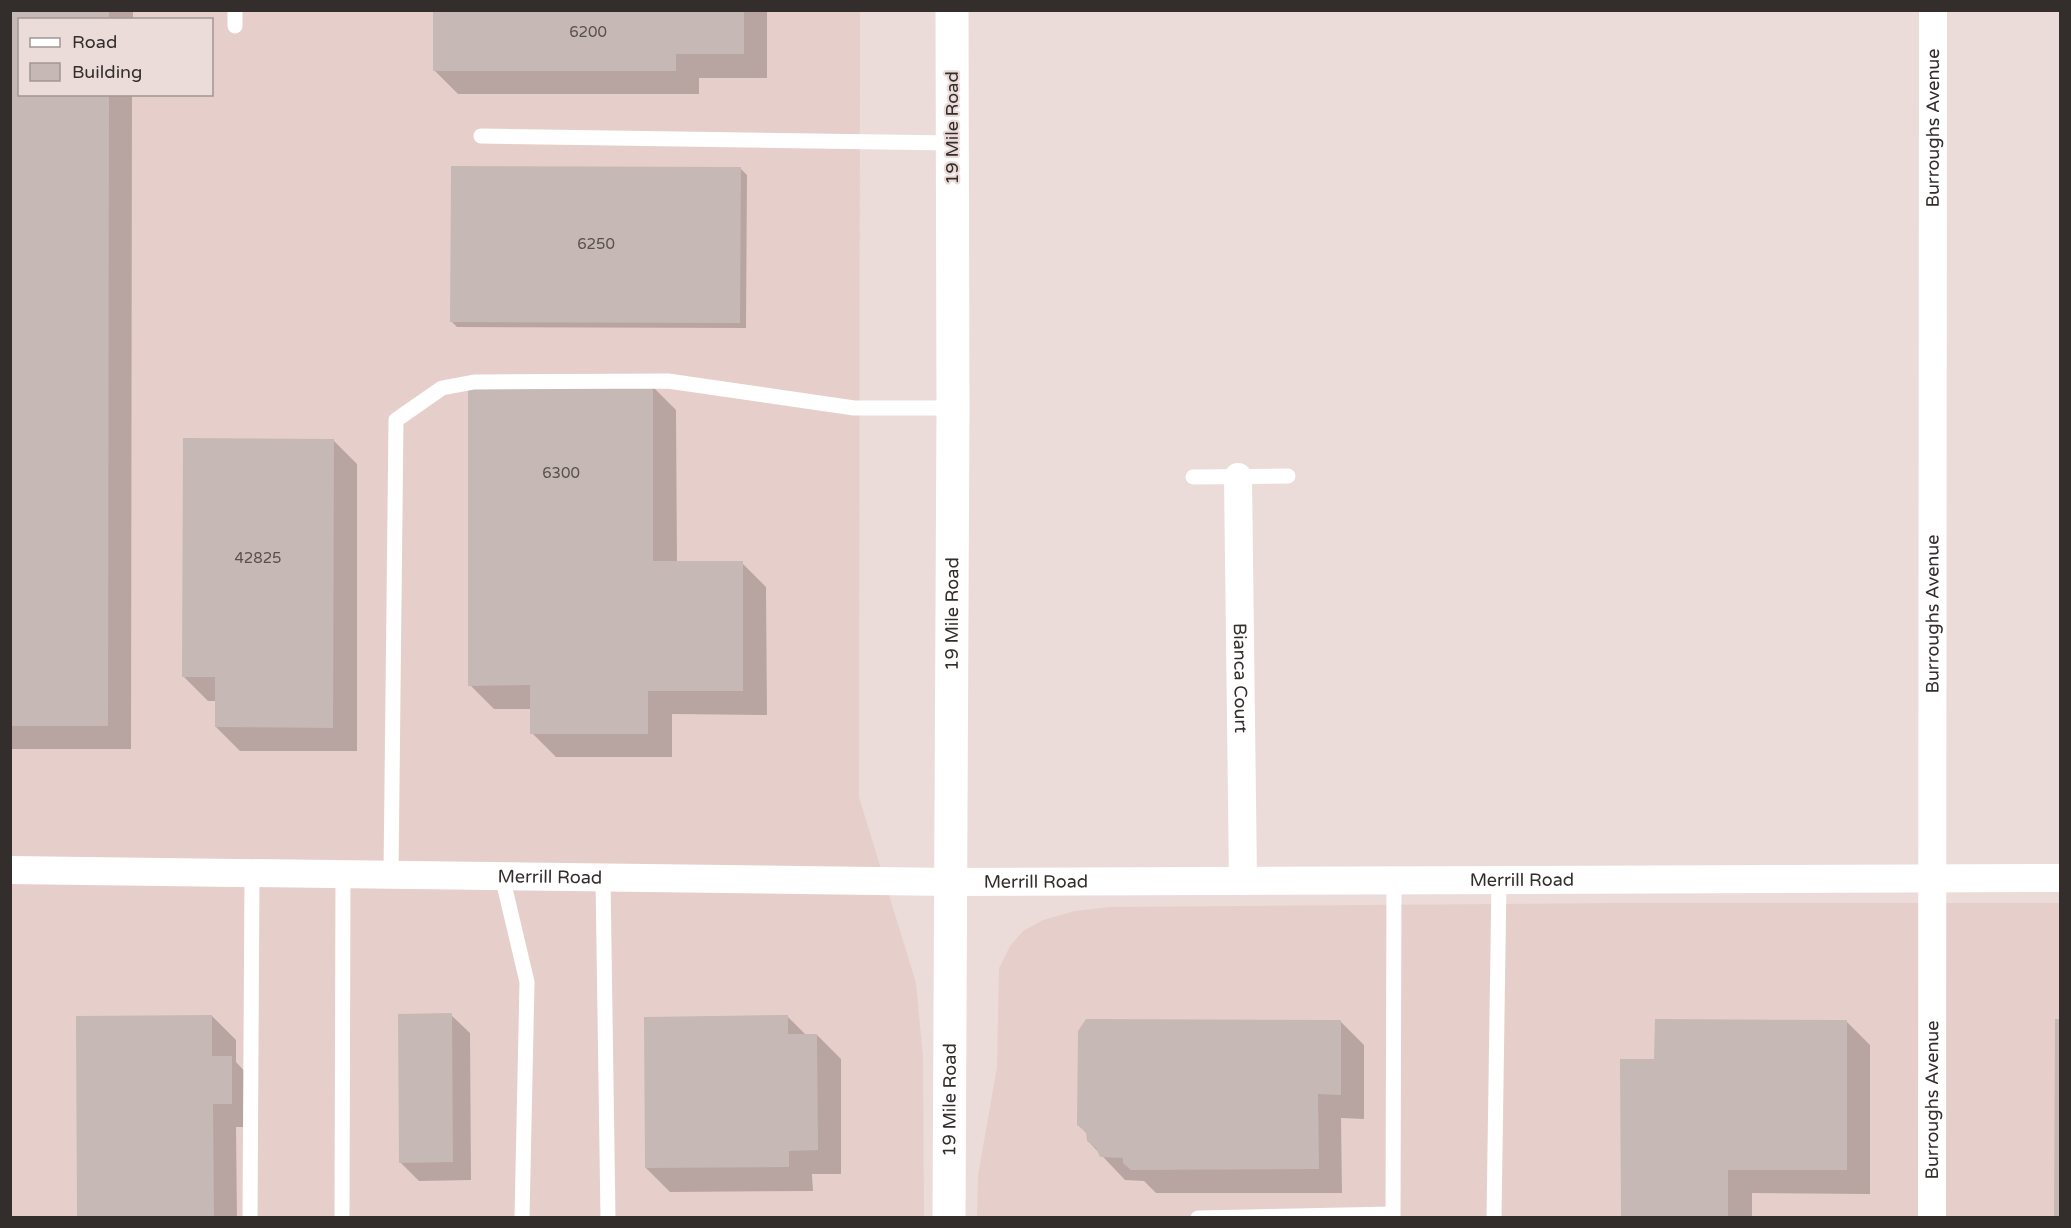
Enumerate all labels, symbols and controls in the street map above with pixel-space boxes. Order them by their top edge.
legend [18,18,213,96]
house number: 6200 [569,23,607,41]
text: Road [72,31,117,53]
street label: Burroughs Avenue [1922,49,1944,207]
text: Building [72,61,142,83]
street label: 19 Mile Road [941,71,963,185]
house number: 6250 [577,235,615,253]
house number: 6300 [542,464,580,482]
street label: Burroughs Avenue [1921,535,1944,693]
house number: 42825 [234,549,282,567]
street label: 19 Mile Road [941,557,963,671]
street label: Bianca Court [1229,623,1252,733]
street label: Merrill Road [498,865,602,889]
street label: Merrill Road [1470,869,1574,891]
street label: Merrill Road [984,871,1088,893]
street label: Burroughs Avenue [1921,1021,1943,1179]
street label: 19 Mile Road [938,1043,961,1157]

